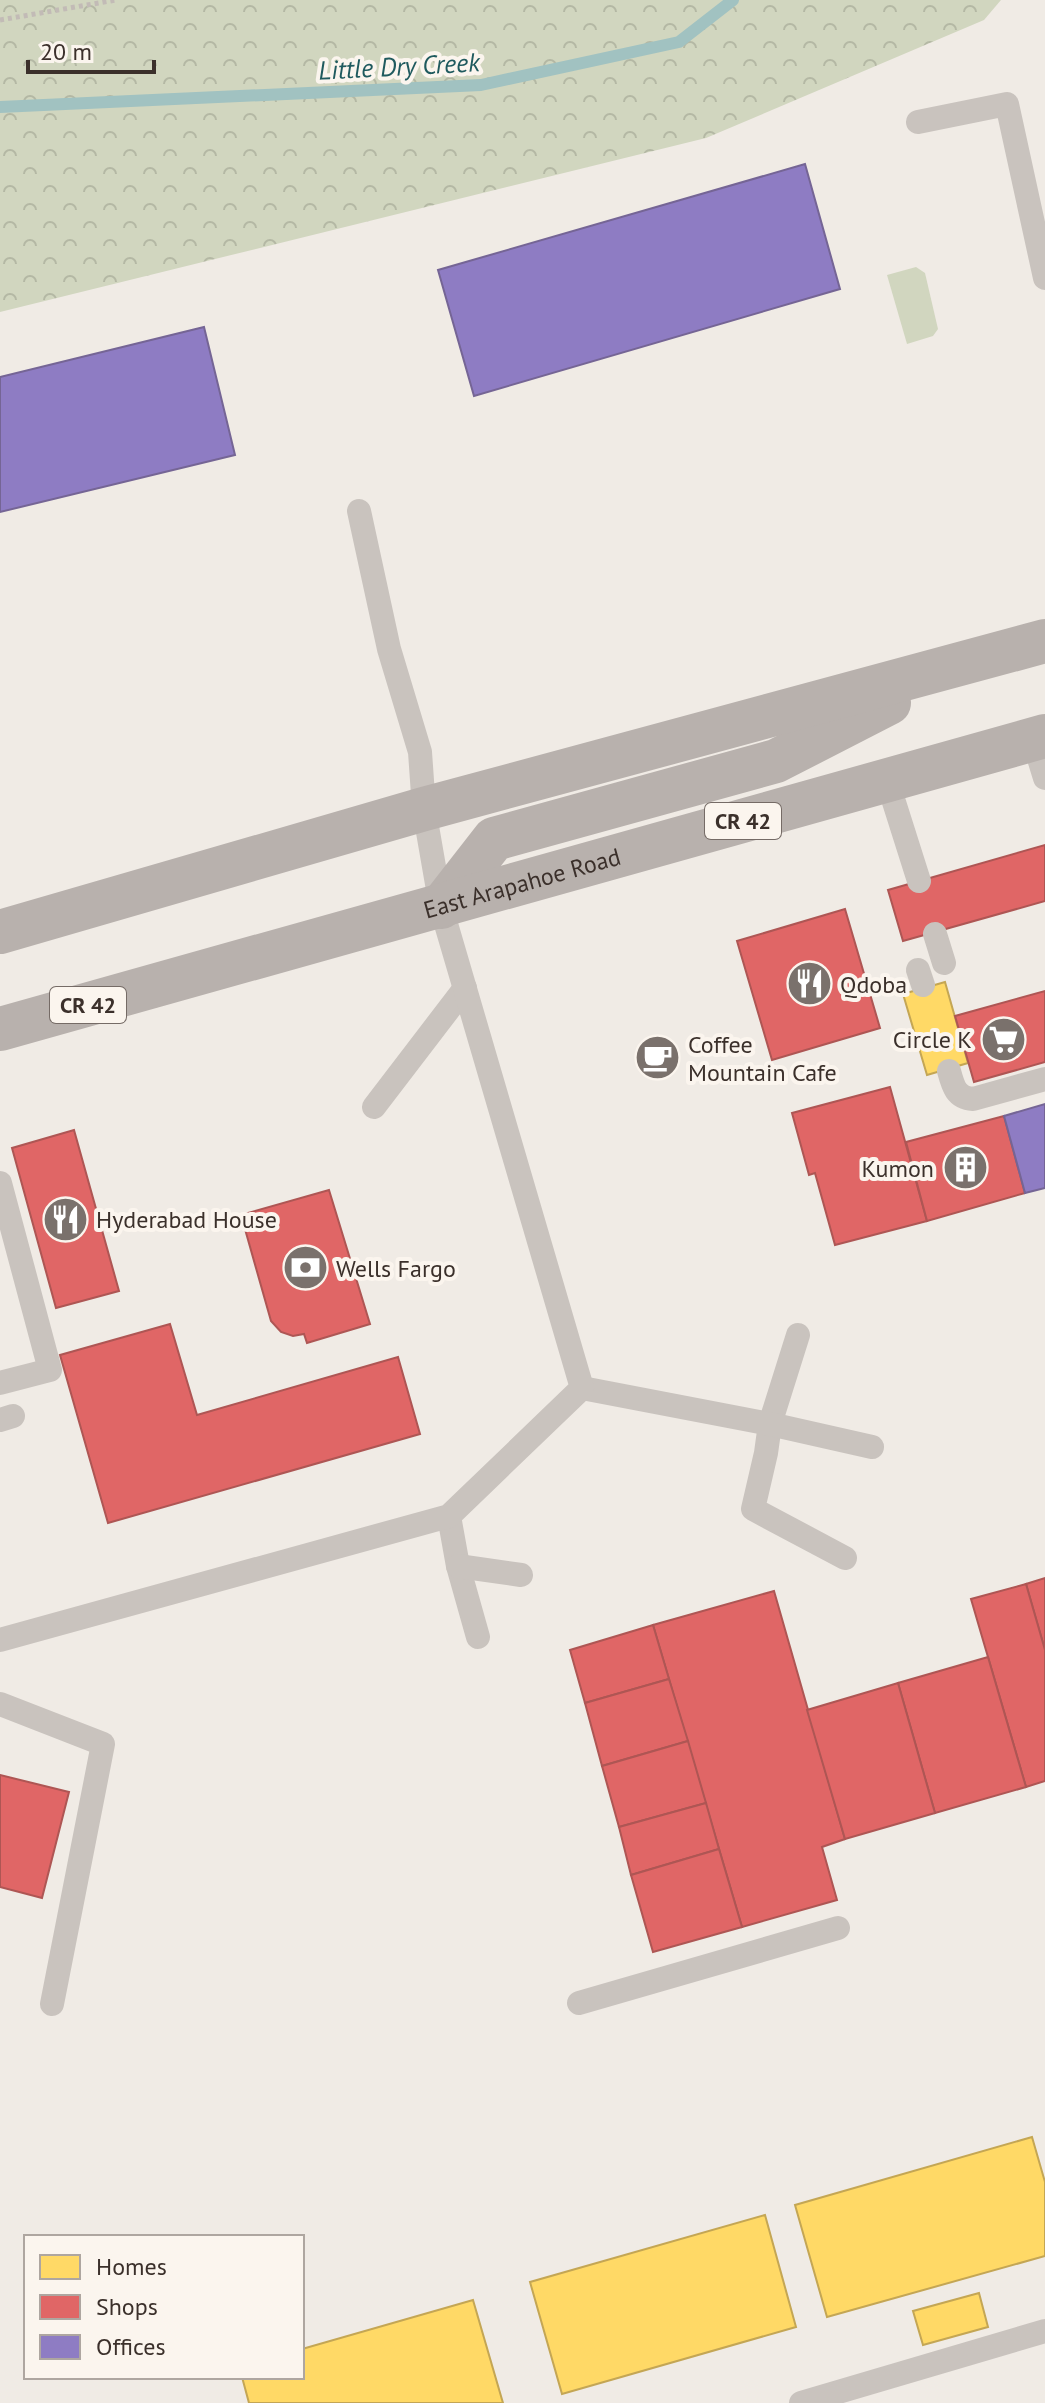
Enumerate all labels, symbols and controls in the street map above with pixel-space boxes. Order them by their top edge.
scale bar [28,24,154,74]
text: 20 m [40,36,92,67]
water label: Little Dry Creek [317,45,482,87]
road number: CR 42 [705,803,781,839]
street label: East Arapahoe Road [420,840,624,925]
restaurant icon: Qdoba [785,960,833,1008]
place label: Qdoba [840,969,907,1000]
road number: CR 42 [50,987,126,1023]
supermarket icon: Circle K [979,1015,1027,1063]
place label: Circle K [893,1024,972,1055]
place label: Coffee Mountain Cafe [688,1029,837,1088]
cafe icon: Coffee Mountain Cafe [633,1034,681,1082]
building icon: Kumon [941,1144,989,1192]
place label: Kumon [862,1153,934,1184]
restaurant icon: Hyderabad House [41,1195,89,1243]
place label: Hyderabad House [96,1204,277,1235]
bank icon: Wells Fargo [281,1244,329,1292]
place label: Wells Fargo [336,1253,456,1284]
legend [24,2235,304,2379]
text: Homes [96,2251,167,2282]
text: Shops [96,2291,158,2322]
text: Offices [96,2331,166,2362]

